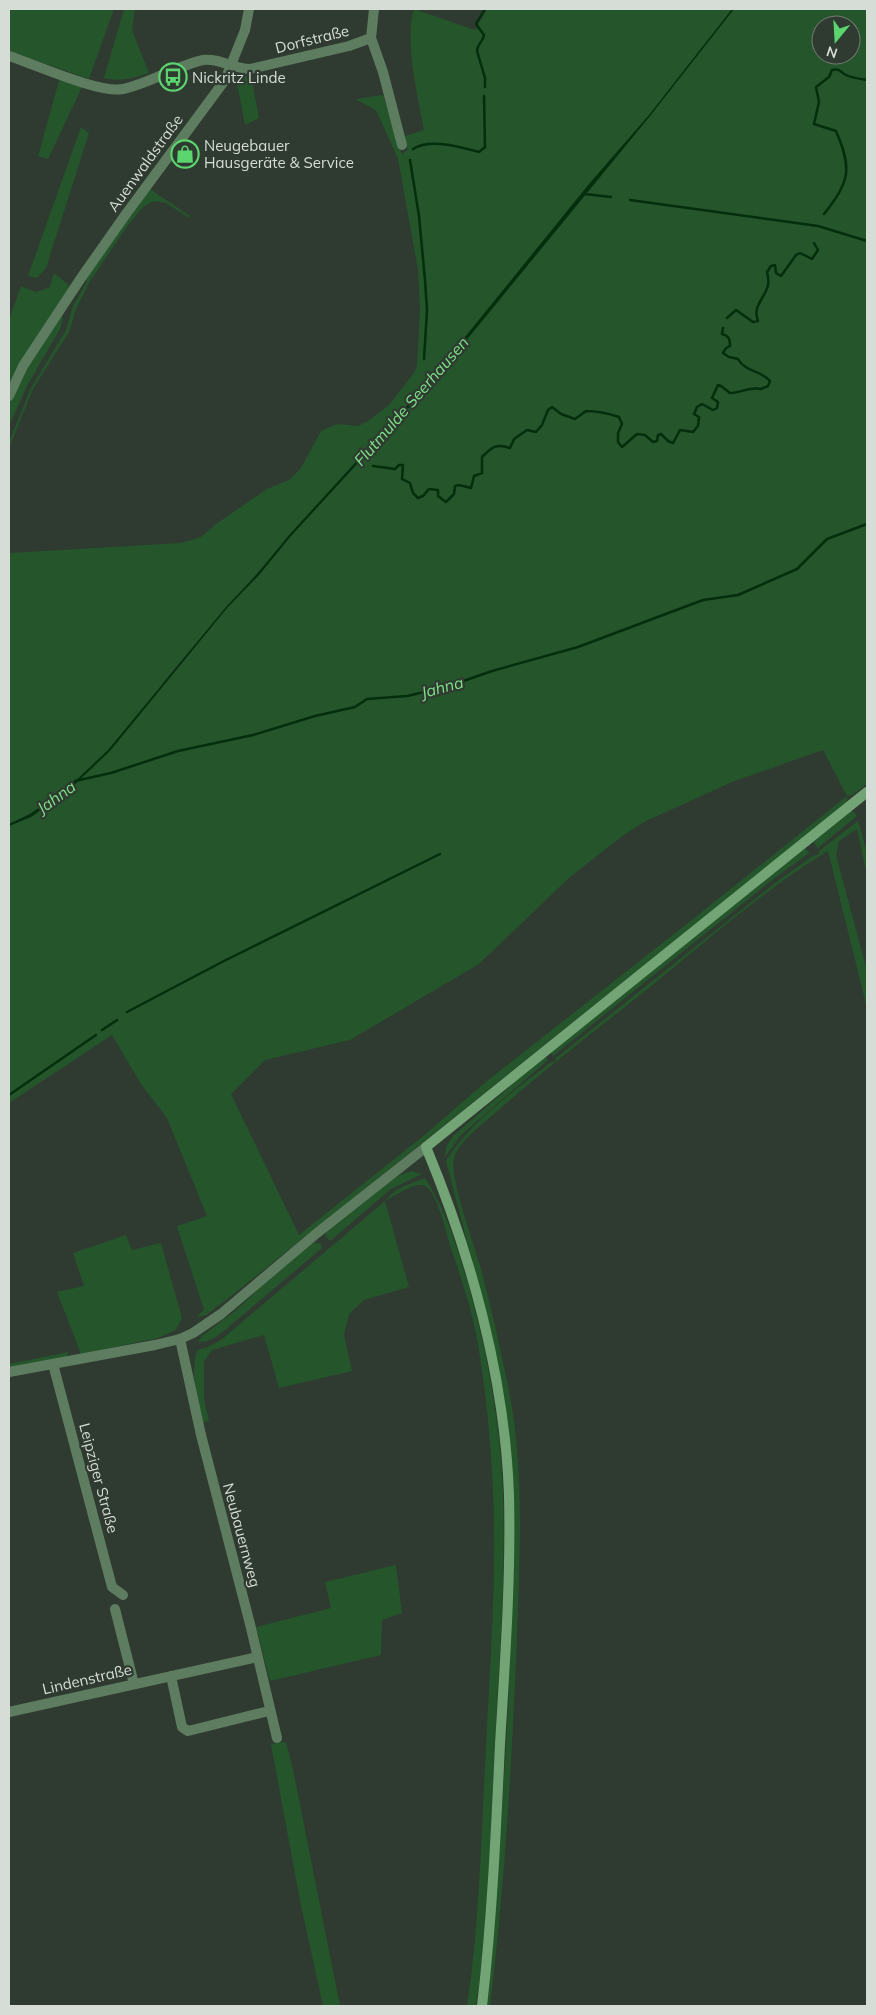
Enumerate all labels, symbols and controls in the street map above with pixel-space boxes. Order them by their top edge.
north arrow [811,15,861,65]
street label: Dorfstraße [273,21,351,57]
text: N [824,42,840,63]
bus stop icon: Nickritz Linde [158,62,188,92]
place label: Nickritz Linde [192,68,286,87]
street label: Auenwaldstraße [103,111,187,215]
place label: Neugebauer Hausgeräte & Service [204,136,354,172]
shop icon: Neugebauer Hausgeräte & Service [170,139,200,169]
water label: Flutmulde Seerhausen [349,332,473,470]
water label: Jahna [417,672,466,703]
water label: Jahna [31,776,80,819]
street label: Leipziger Straße [75,1421,123,1535]
street label: Neubauernweg [219,1481,265,1589]
street label: Lindenstraße [40,1659,134,1699]

